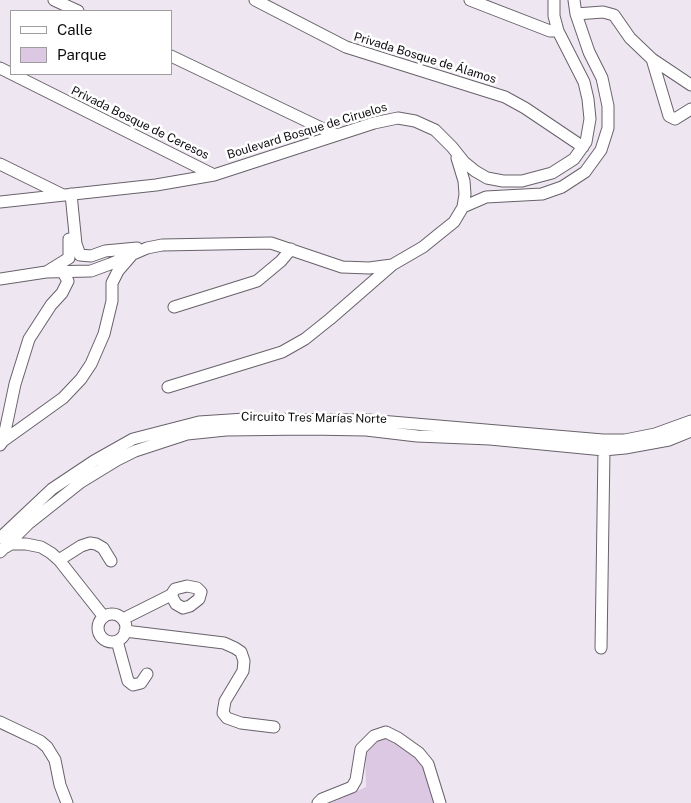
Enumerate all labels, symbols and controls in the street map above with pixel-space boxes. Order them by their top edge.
legend [10,10,172,75]
text: Calle [57,21,93,38]
street label: Privada Bosque de Álamos [352,29,498,87]
text: Parque [57,46,107,63]
street label: Privada Bosque de Ceresos [69,83,211,163]
street label: Boulevard Bosque de Ciruelos [225,100,389,162]
street label: Circuito Tres Marías Norte [241,410,387,426]

